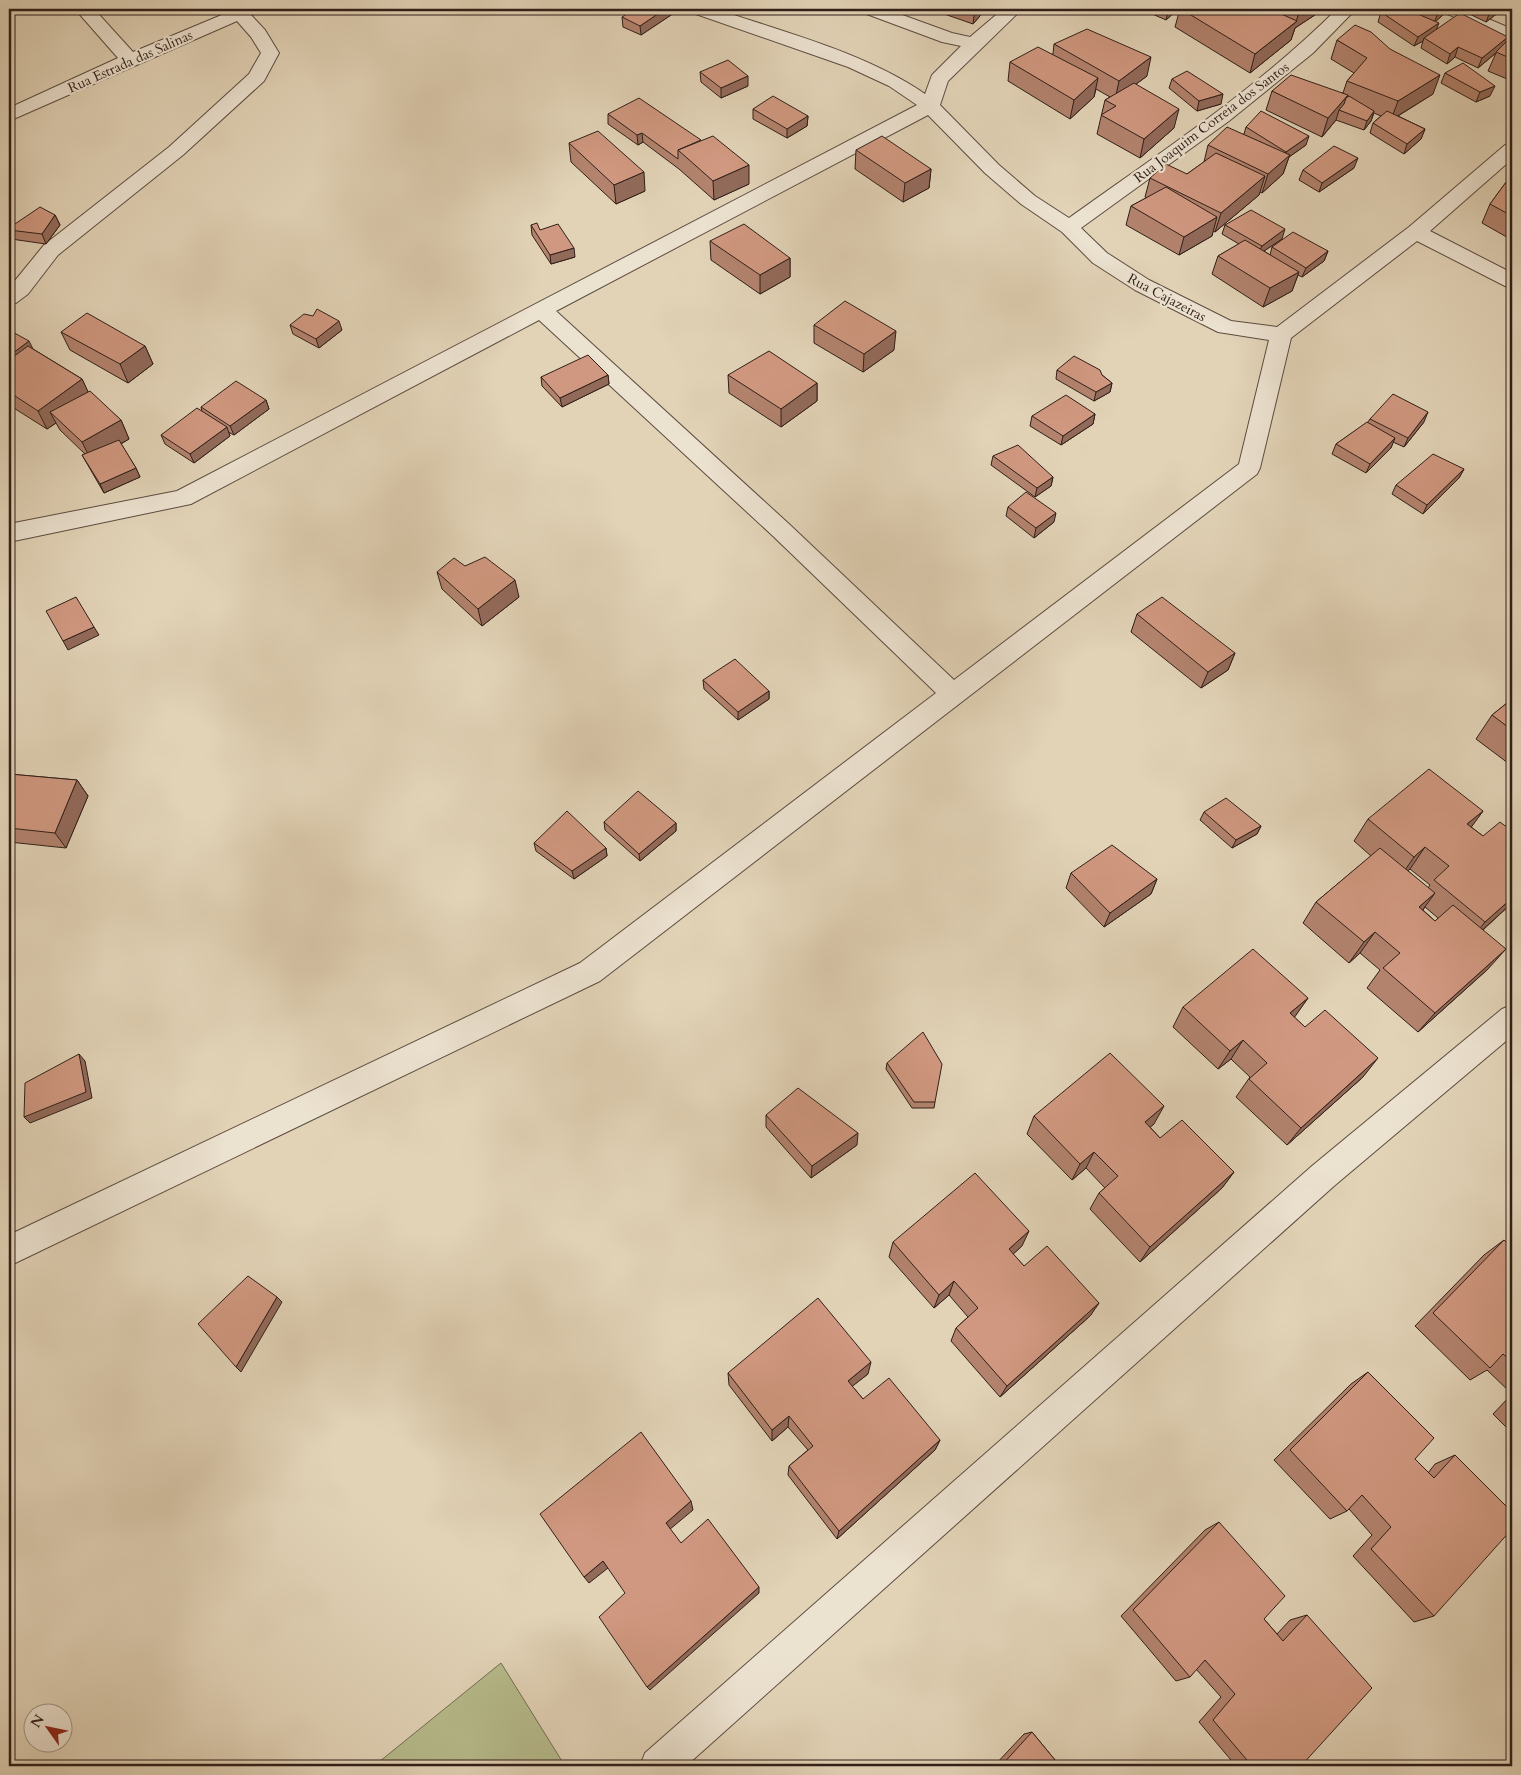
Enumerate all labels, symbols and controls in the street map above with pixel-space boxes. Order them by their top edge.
street label: Rua Estrada das Salinas [65,25,196,98]
street label: Rua Joaquim Correia dos Santos [1130,57,1293,187]
street label: Rua Cajazeiras [1124,269,1210,326]
north arrow [22,1702,72,1752]
text: N [26,1711,49,1731]

